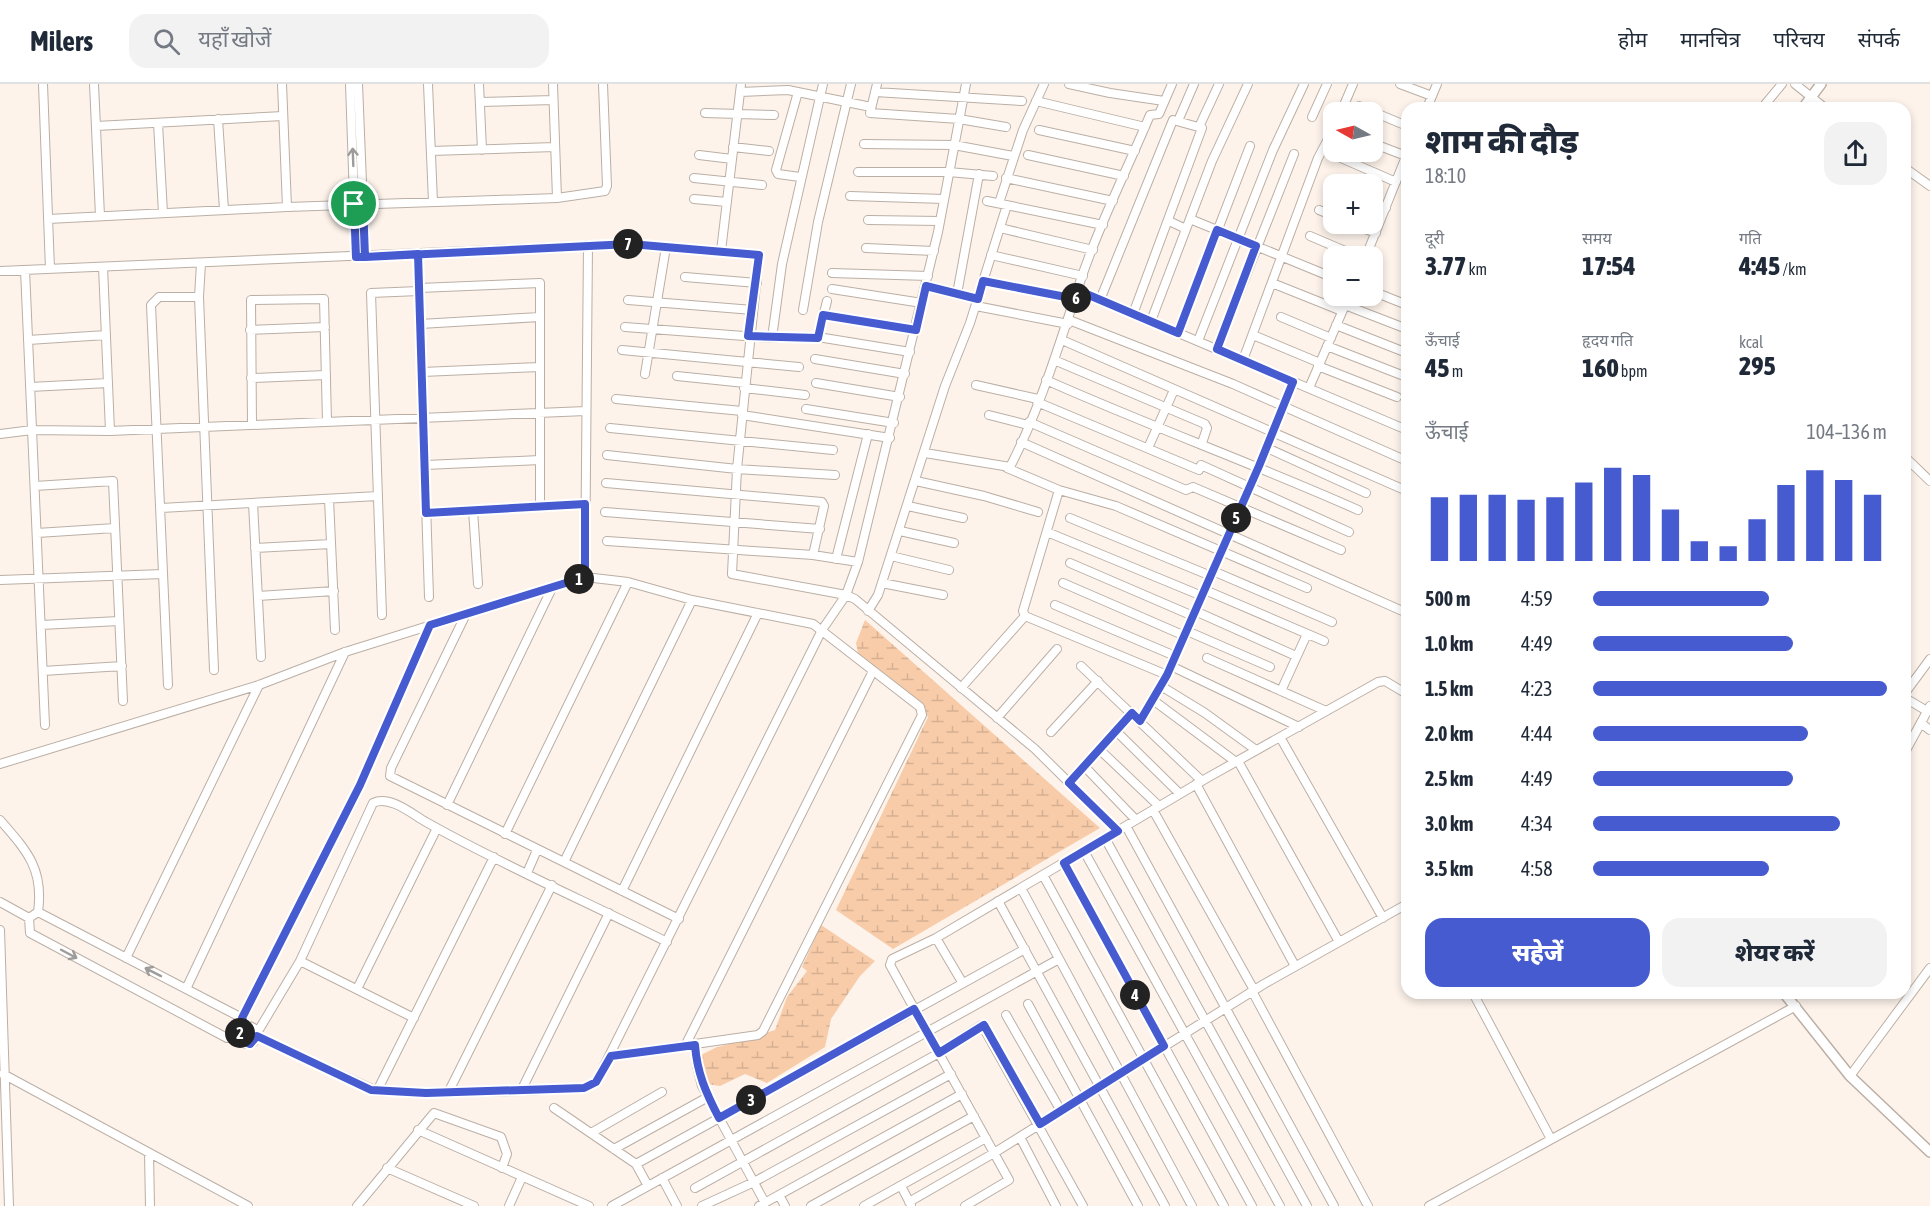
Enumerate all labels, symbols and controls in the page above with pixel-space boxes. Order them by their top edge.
search box [129,14,549,68]
text: Milers [30,25,93,57]
icon: search [150,25,183,58]
text: यहाँ खोजें [198,26,271,52]
text: होम [1618,27,1647,51]
text: मानचित्र [1680,27,1740,51]
text: परिचय [1773,27,1825,51]
text: संपर्क [1858,27,1900,51]
north arrow [1323,102,1383,162]
map controls [1323,102,1383,306]
text: शाम की दौड़ [1425,122,1578,160]
button: share [1824,122,1887,185]
one-way arrow [347,147,358,167]
text: 18:10 [1425,164,1466,187]
button: + [1323,174,1383,234]
pin [328,178,379,229]
icon: arrive [337,187,370,220]
pin: 7 [613,229,643,259]
text: दूरी [1425,229,1444,247]
text: समय [1582,229,1612,247]
text: गति [1739,229,1761,247]
text: 7 [624,235,632,253]
button: − [1323,246,1383,306]
text: 3.77 [1425,251,1466,281]
text: 17:54 [1582,251,1636,281]
text: 4:45 [1739,251,1780,281]
text: km [1466,260,1487,278]
text: /km [1780,260,1806,278]
pin: 6 [1061,283,1091,313]
text: 6 [1072,289,1080,307]
text: ऊँचाई [1425,331,1460,349]
text: हृदय गति [1582,331,1633,349]
text: kcal [1739,333,1763,351]
text: 295 [1739,351,1776,381]
text: 45 [1425,353,1449,383]
text: 160 [1582,353,1619,383]
text: m [1449,362,1463,380]
text: bpm [1619,362,1648,380]
text: ऊँचाई [1425,420,1468,443]
text: 104–136 m [1806,420,1887,443]
pin: 5 [1221,503,1251,533]
text: 5 [1232,509,1240,527]
pin: 1 [564,564,594,594]
text: 1 [575,570,583,588]
text: 500 m [1425,587,1470,610]
text: 4:59 [1521,587,1553,610]
text: 1.0 km [1425,632,1473,655]
text: 4:49 [1521,632,1553,655]
text: 1.5 km [1425,677,1473,700]
text: 4:23 [1521,677,1553,700]
text: 2.0 km [1425,722,1473,745]
text: 4:44 [1521,722,1553,745]
text: 2.5 km [1425,767,1473,790]
text: 4:49 [1521,767,1553,790]
text: 3.0 km [1425,812,1473,835]
text: 4:34 [1521,812,1553,835]
text: 3.5 km [1425,857,1473,880]
text: 4:58 [1521,857,1553,880]
button: सहेजें [1425,918,1650,987]
button: शेयर करें [1662,918,1887,987]
one-way arrow [60,948,78,960]
one-way arrow [144,965,162,977]
pin: 4 [1120,980,1150,1010]
text: 4 [1131,986,1139,1004]
pin: 2 [225,1018,255,1048]
text: 2 [236,1024,244,1042]
pin: 3 [736,1085,766,1115]
text: 3 [747,1091,755,1109]

